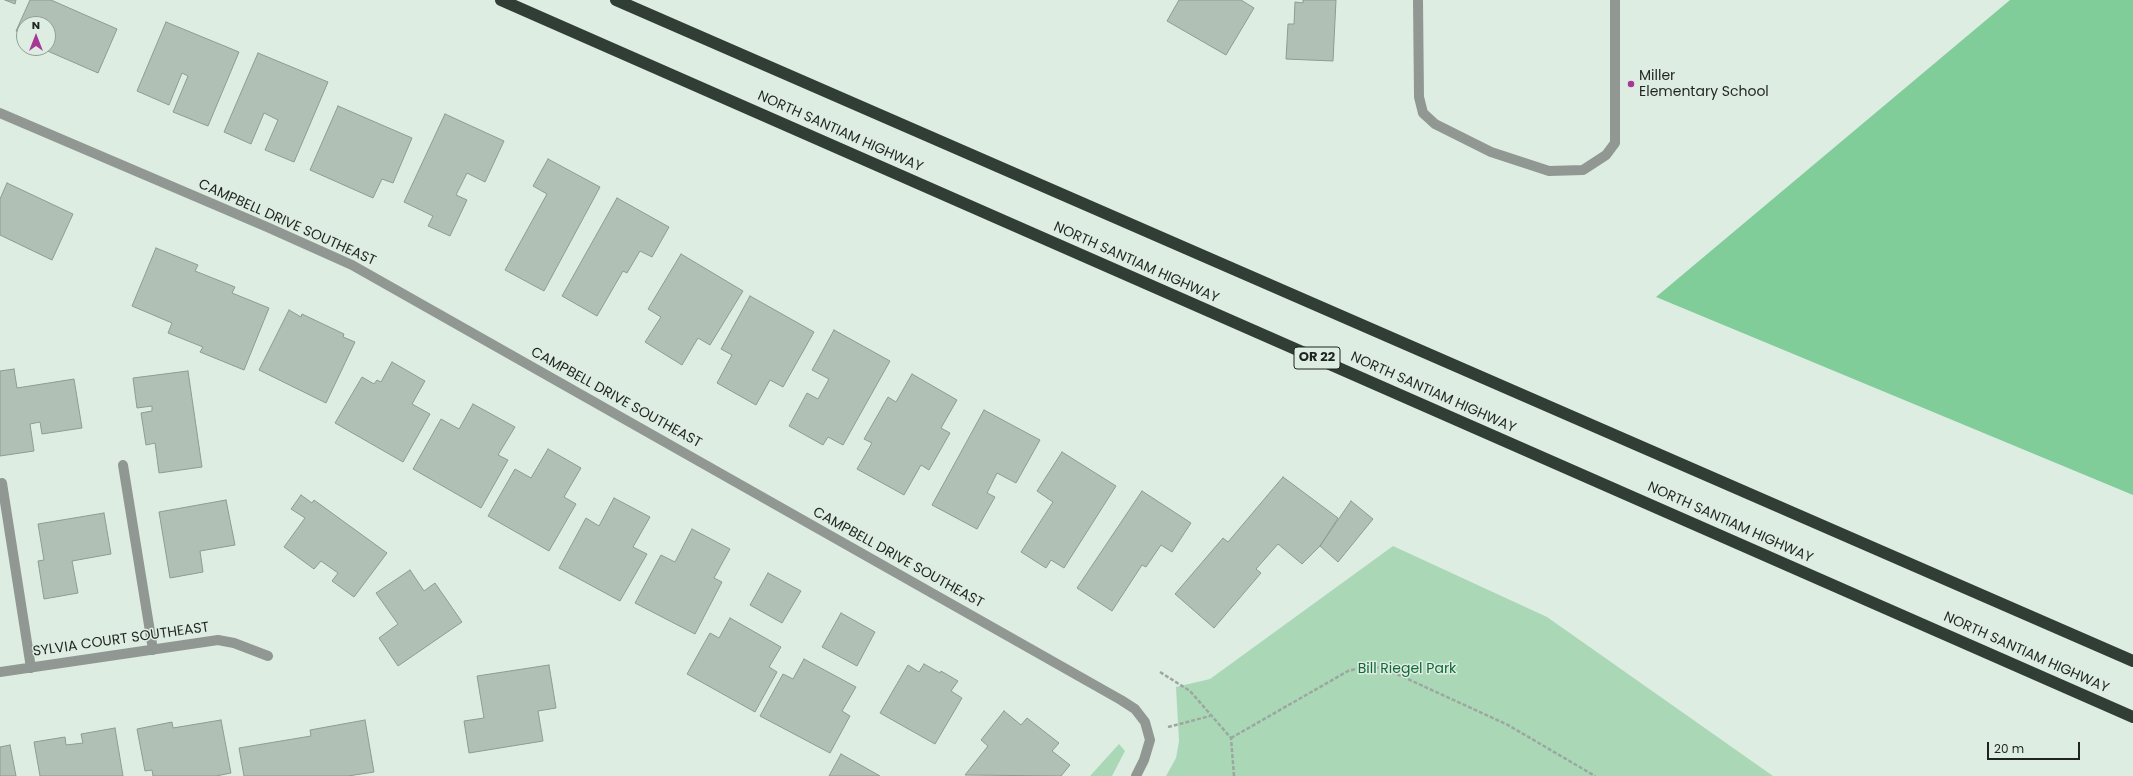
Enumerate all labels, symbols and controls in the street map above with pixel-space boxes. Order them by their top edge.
north arrow [16,16,56,56]
text: N [32,17,40,33]
place label: Miller Elementary School [1639,68,1769,100]
marker: Miller Elementary School [1626,79,1636,89]
street label: NORTH SANTIAM HIGHWAY [755,88,925,176]
street label: CAMPBELL DRIVE SOUTHEAST [196,176,378,270]
street label: NORTH SANTIAM HIGHWAY [1051,219,1221,307]
street label: CAMPBELL DRIVE SOUTHEAST [528,344,704,452]
road number: OR 22 [1294,347,1340,369]
street label: NORTH SANTIAM HIGHWAY [1348,349,1518,437]
street label: NORTH SANTIAM HIGHWAY [1645,479,1815,567]
street label: CAMPBELL DRIVE SOUTHEAST [810,504,986,612]
street label: NORTH SANTIAM HIGHWAY [1941,609,2111,697]
street label: SYLVIA COURT SOUTHEAST [32,619,210,661]
park label: Bill Riegel Park [1358,661,1456,677]
scale bar [1989,734,2082,760]
text: 20 m [1994,740,2024,757]

